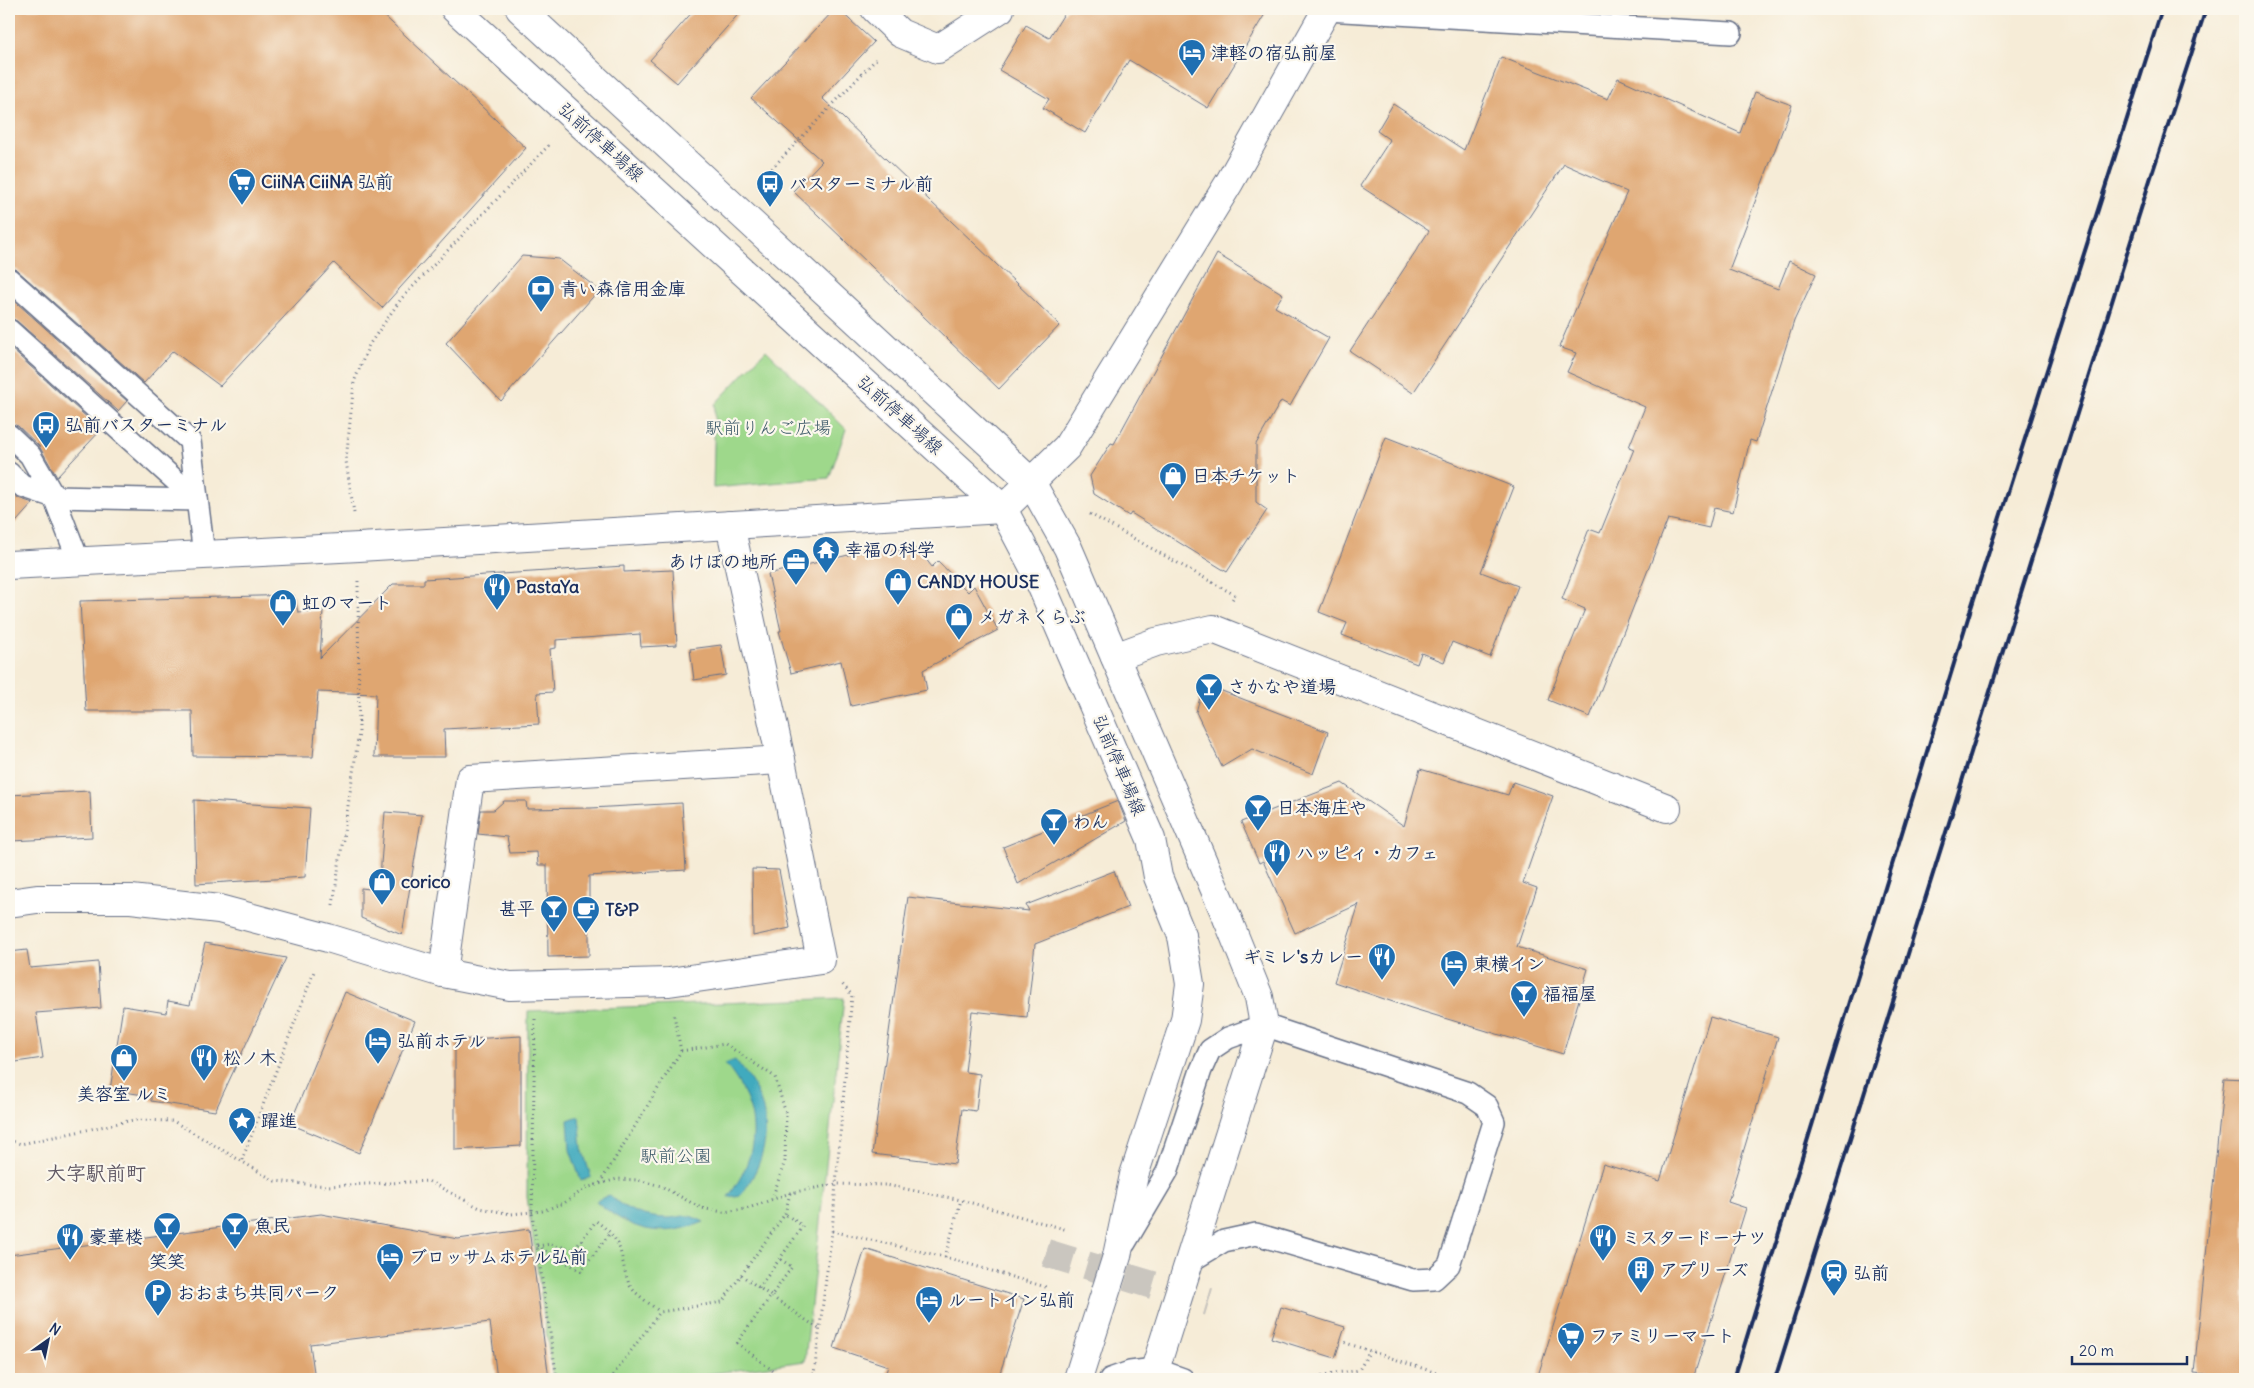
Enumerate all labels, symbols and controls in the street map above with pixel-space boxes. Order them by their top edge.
hotel icon: 津軽の宿弘前屋 [1177,38,1207,77]
place label: 津軽の宿弘前屋 [1211,41,1337,64]
street label: 弘前停車場線 [554,97,649,186]
supermarket icon: CiiNA CiiNA 弘前 [227,167,257,206]
bus stop icon: バスターミナル前 [755,169,785,208]
place label: CiiNA CiiNA 弘前 [261,170,393,193]
place label: バスターミナル前 [789,172,933,195]
bank icon: 青い森信用金庫 [526,274,556,313]
place label: 青い森信用金庫 [560,277,686,300]
street label: 弘前停車場線 [853,370,948,459]
bus stop icon: 弘前バスターミナル [31,410,61,449]
place label: 弘前バスターミナル [65,413,227,436]
park label: 駅前りんご広場 [705,416,831,439]
shop icon: 日本チケット [1158,461,1188,500]
place label: 日本チケット [1192,464,1300,487]
temple icon: 幸福の科学 [811,535,841,574]
place label: 幸福の科学 [845,538,935,561]
office icon: あけぼの地所 [781,547,811,586]
place label: あけぼの地所 [668,550,777,573]
shop icon: CANDY HOUSE [883,567,913,606]
place label: CANDY HOUSE [917,570,1040,593]
restaurant icon: PastaYa [482,572,512,611]
place label: PastaYa [516,575,579,598]
shop icon: 虹のマート [268,588,298,627]
place label: 虹のマート [302,591,392,614]
shop icon: メガネくらぶ [944,602,974,641]
place label: メガネくらぶ [978,605,1086,628]
bar icon: さかなや道場 [1194,672,1224,711]
place label: さかなや道場 [1228,675,1336,698]
street label: 弘前停車場線 [1088,711,1151,819]
bar icon: 日本海庄や [1243,793,1273,832]
place label: 日本海庄や [1277,796,1367,819]
bar icon: わん [1039,807,1069,846]
place label: わん [1073,810,1109,833]
restaurant icon: ハッピィ・カフェ [1262,838,1292,877]
place label: ハッピィ・カフェ [1296,841,1439,864]
shop icon: corico [367,867,397,906]
place label: corico [401,870,451,893]
bar icon: 甚平 [539,894,569,933]
cafe icon: T&P [571,895,601,934]
place label: 甚平 [499,897,535,920]
place label: T&P [605,898,639,921]
restaurant icon: ギミレ'sカレー [1367,942,1397,981]
place label: ギミレ'sカレー [1243,945,1363,968]
hotel icon: 東横イン [1439,949,1469,988]
place label: 東横イン [1473,952,1545,975]
bar icon: 福福屋 [1509,979,1539,1018]
place label: 福福屋 [1543,982,1597,1005]
hotel icon: 弘前ホテル [363,1026,393,1065]
place label: 弘前ホテル [397,1029,486,1052]
shop icon: 美容室 ルミ [109,1043,139,1082]
restaurant icon: 松ノ木 [189,1043,219,1082]
place label: 松ノ木 [223,1046,277,1069]
place label: 美容室 ルミ [77,1082,171,1105]
place icon: 躍進 [227,1106,257,1145]
place label: 躍進 [261,1109,297,1132]
park label: 駅前公園 [640,1144,712,1167]
district label: 大字駅前町 [46,1160,146,1185]
bar icon: 笑笑 [152,1211,182,1250]
bar icon: 魚民 [220,1211,250,1250]
place label: 魚民 [254,1214,290,1237]
restaurant icon: 豪華楼 [55,1222,85,1261]
restaurant icon: ミスタードーナツ [1588,1223,1618,1262]
place label: 豪華楼 [89,1225,143,1248]
place label: ミスタードーナツ [1622,1226,1766,1249]
hotel icon: ブロッサムホテル弘前 [375,1242,405,1281]
place label: ブロッサムホテル弘前 [409,1245,587,1268]
place label: 笑笑 [149,1250,185,1273]
building icon: アプリーズ [1626,1255,1656,1294]
place label: アプリーズ [1660,1258,1749,1281]
station icon: 弘前 [1819,1258,1849,1297]
place label: 弘前 [1853,1261,1889,1284]
parking icon: おおまち共同パーク [143,1278,173,1317]
place label: おおまち共同パーク [177,1281,339,1304]
hotel icon: ルートイン弘前 [914,1285,944,1324]
place label: ルートイン弘前 [948,1288,1075,1311]
north arrow [22,1316,72,1366]
text: N [46,1319,64,1339]
supermarket icon: ファミリーマート [1556,1321,1586,1360]
place label: ファミリーマート [1590,1324,1735,1347]
scale bar [2072,1333,2186,1365]
text: 20 m [2079,1341,2114,1360]

